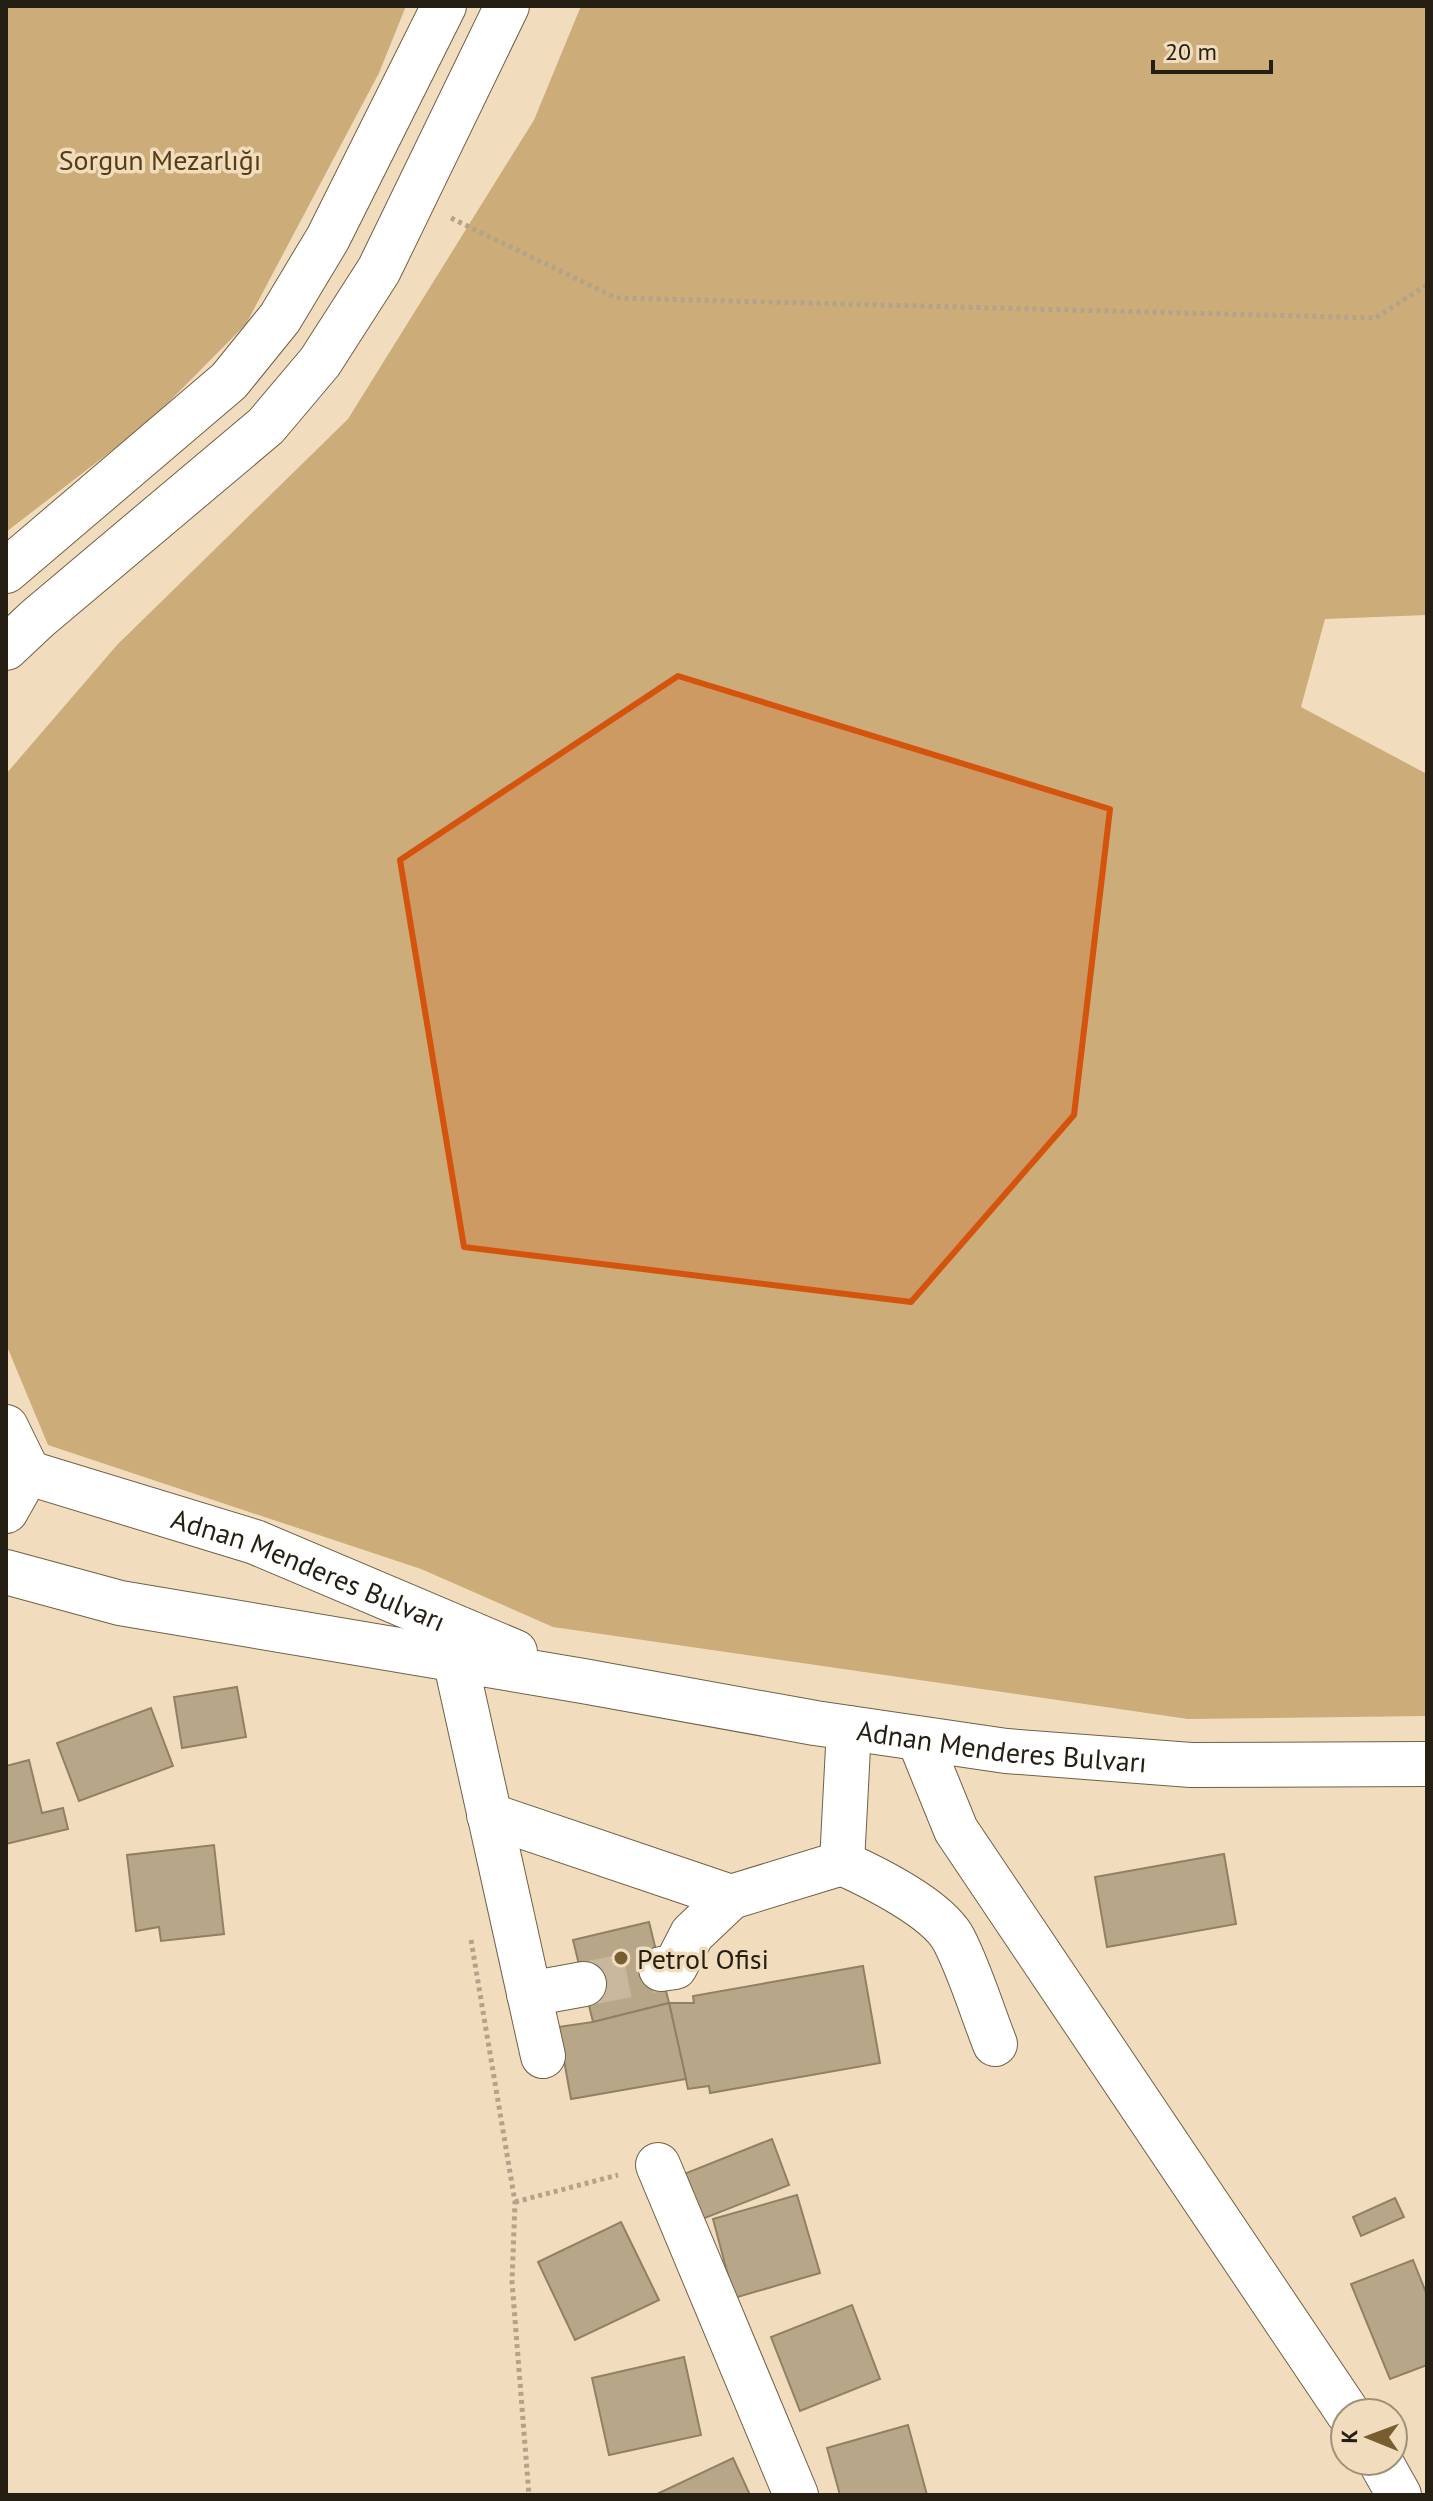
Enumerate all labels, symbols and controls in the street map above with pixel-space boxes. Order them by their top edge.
scale bar [1153,24,1271,74]
text: 20 m [1165,36,1217,67]
park label: Sorgun Mezarlığı [59,141,261,178]
street label: Adnan Menderes Bulvarı [167,1499,451,1639]
street label: Adnan Menderes Bulvarı [855,1711,1148,1780]
place label: Petrol Ofisi [637,1940,769,1977]
marker: Petrol Ofisi [612,1949,630,1967]
north arrow [1329,2397,1409,2477]
text: K [1335,2429,1363,2444]

